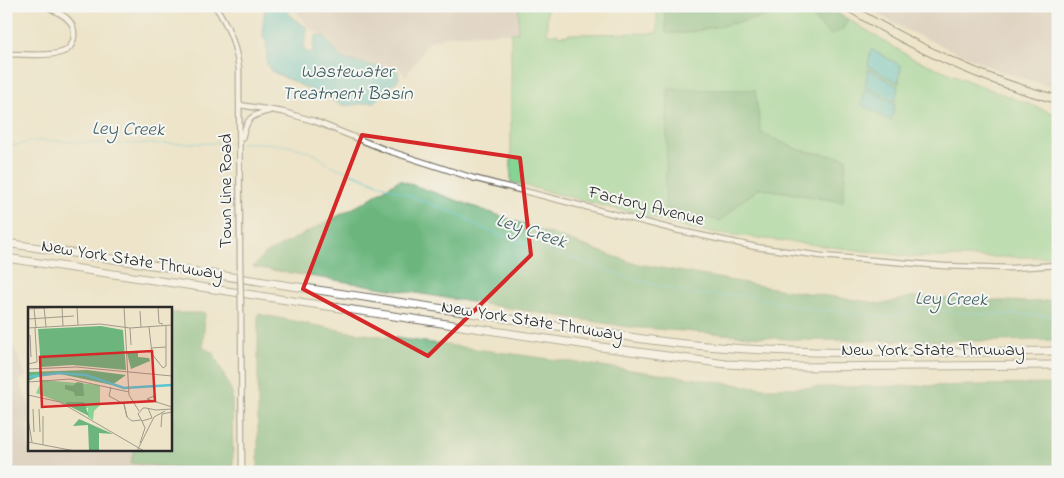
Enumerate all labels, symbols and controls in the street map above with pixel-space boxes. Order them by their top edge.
water label: Wastewater Treatment Basin [281,59,413,108]
water label: Ley Creek [92,116,165,144]
street label: Town Line Road [214,134,240,248]
street label: Factory Avenue [584,180,708,234]
water label: Ley Creek [492,207,570,257]
street label: New York State Thruway [39,234,225,288]
water label: Ley Creek [915,286,988,314]
street label: New York State Thruway [439,295,625,349]
inset map [28,307,171,450]
street label: New York State Thruway [841,338,1025,364]

